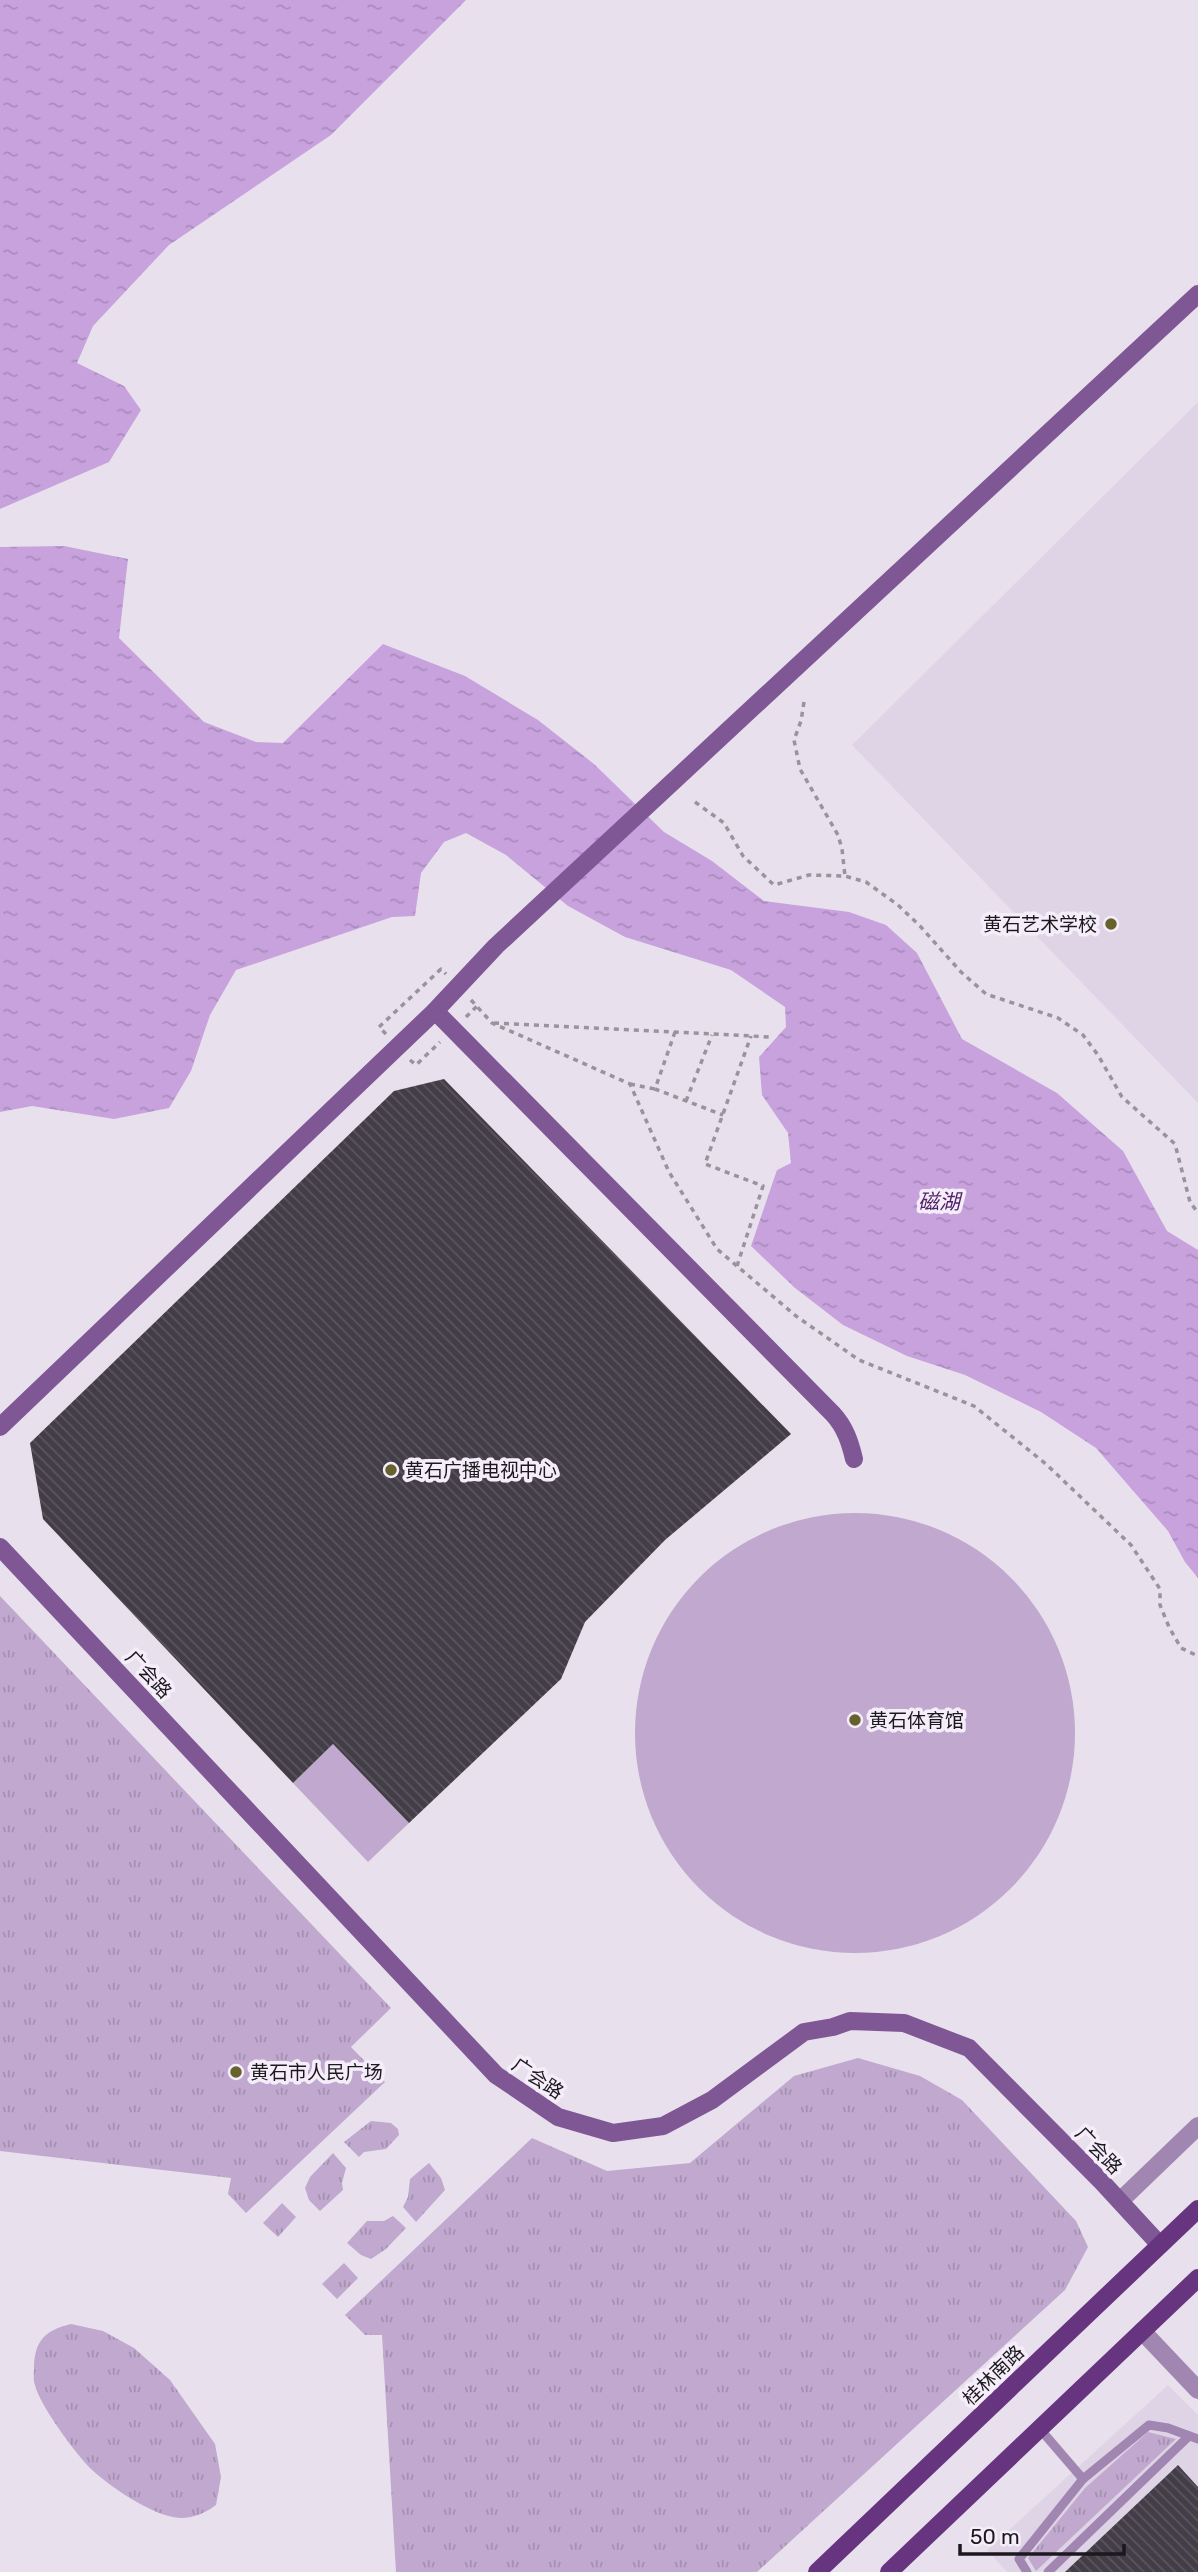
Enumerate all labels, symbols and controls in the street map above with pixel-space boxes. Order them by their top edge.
place label: 黄石艺术学校 [983,913,1097,936]
marker: 黄石艺术学校 [1103,916,1119,932]
water label: 磁湖 [918,1189,963,1214]
place label: 黄石广播电视中心 [405,1459,557,1482]
marker: 黄石广播电视中心 [383,1462,399,1478]
street label: 广会路 [121,1646,176,1703]
place label: 黄石体育馆 [869,1709,964,1732]
marker: 黄石体育馆 [847,1712,863,1728]
street label: 广会路 [508,2053,568,2104]
place label: 黄石市人民广场 [250,2061,383,2084]
marker: 黄石市人民广场 [228,2064,244,2080]
street label: 广会路 [1071,2122,1127,2179]
street label: 桂林南路 [958,2341,1029,2410]
scale bar [960,2512,1124,2556]
text: 50 m [970,2524,1020,2549]

